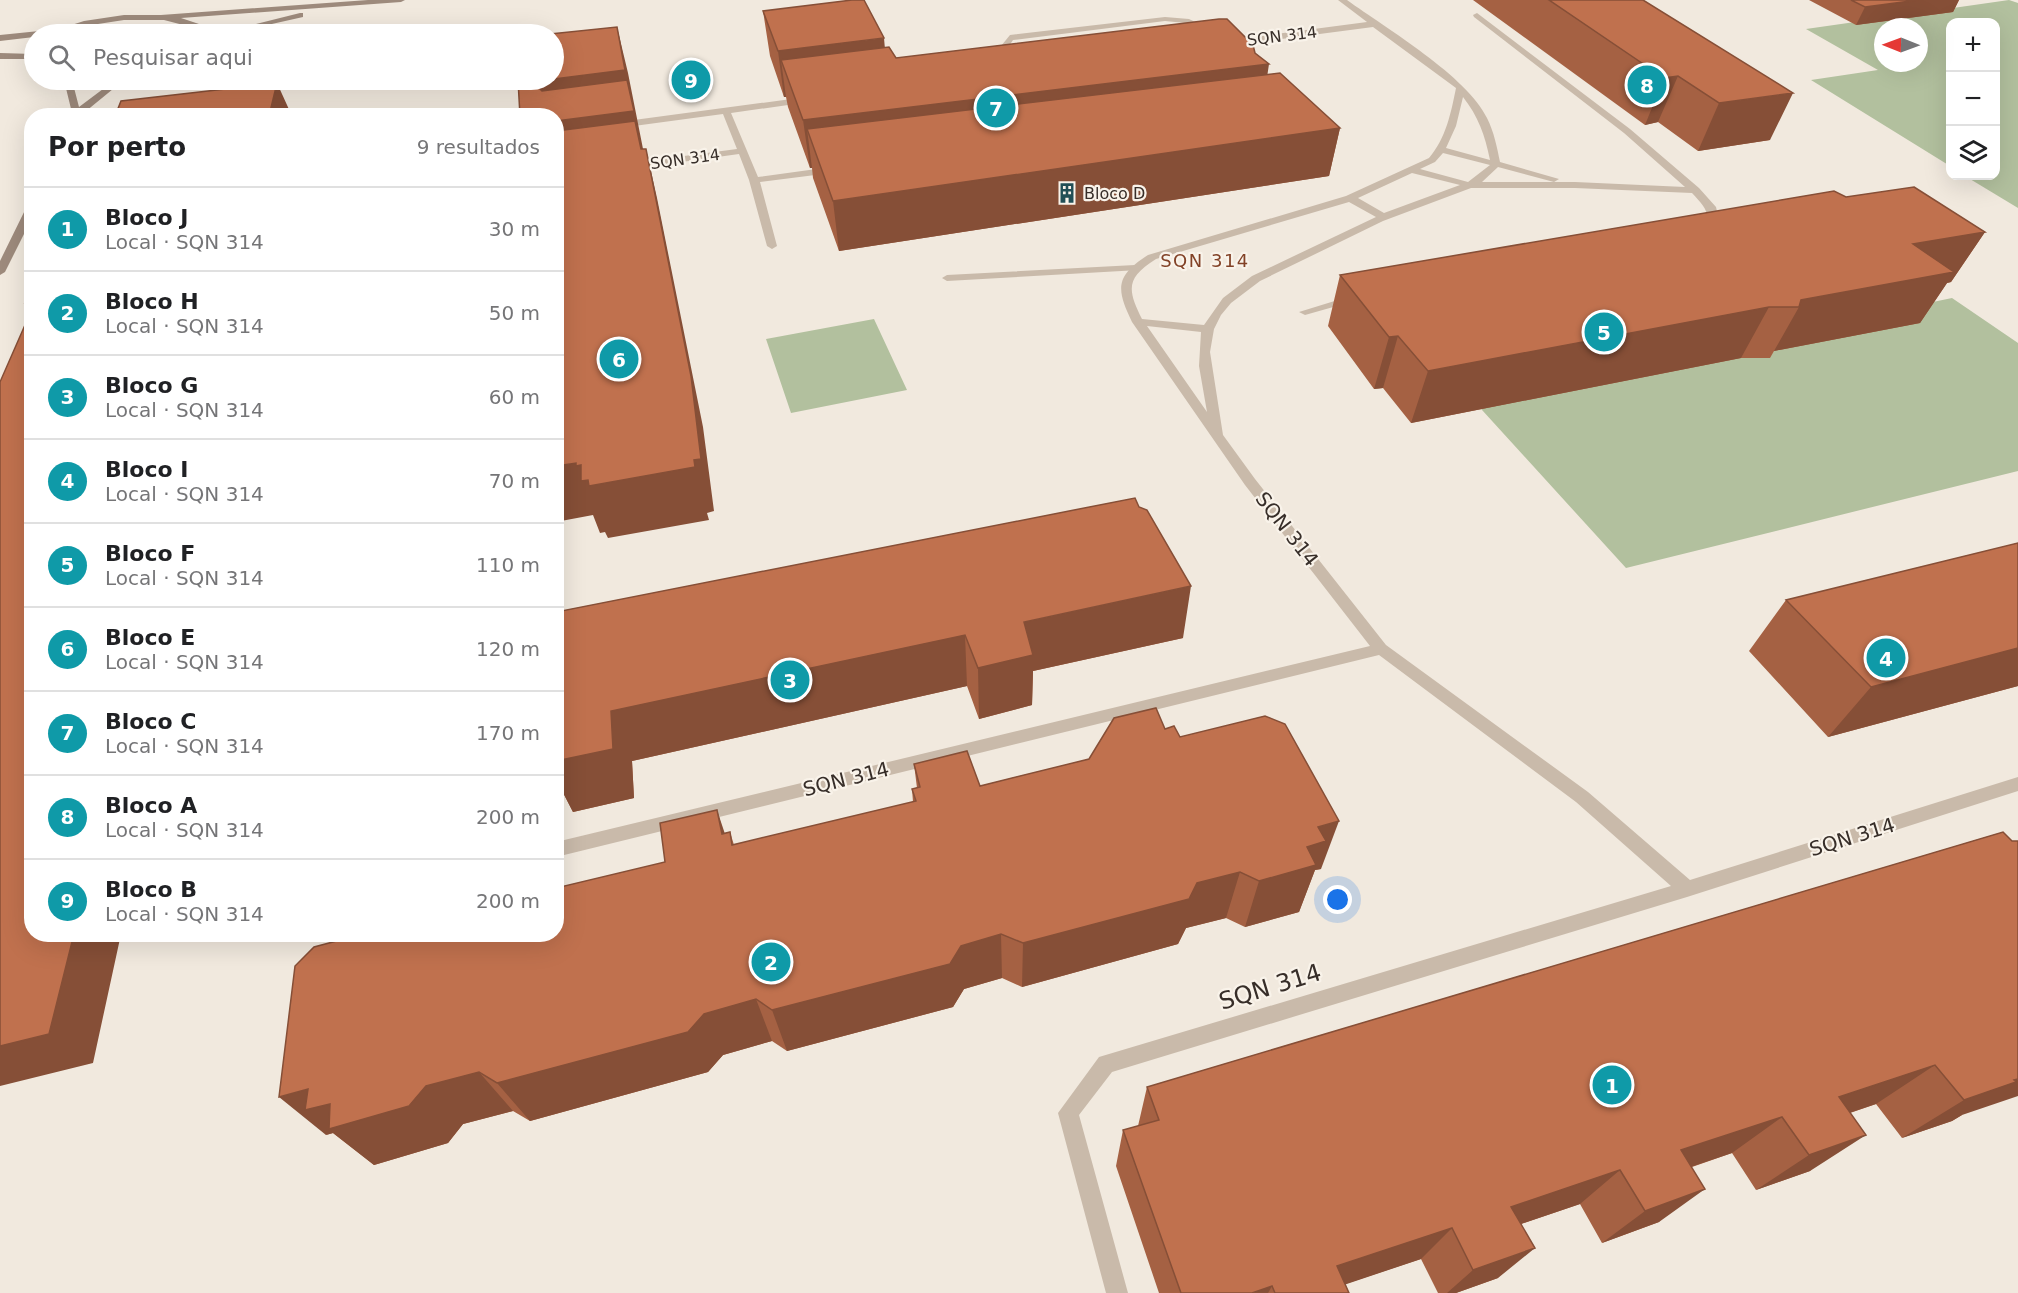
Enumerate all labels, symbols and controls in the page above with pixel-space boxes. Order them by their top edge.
north arrow [1874,18,1928,72]
map controls [1946,18,2000,180]
button: + [1946,18,2000,72]
street label: SQN 314 [1246,22,1318,50]
search box [24,24,564,90]
icon: search [45,41,78,74]
text: Pesquisar aqui [93,45,253,70]
pin: 9 [672,58,710,103]
pin: 8 [1628,62,1666,107]
button: − [1946,72,2000,126]
pin: 7 [976,86,1016,130]
button: layers [1946,126,2000,180]
text: Por perto [48,132,186,162]
text: 9 resultados [417,135,540,159]
street label: SQN 314 [649,145,721,173]
building icon: Bloco D [1055,181,1079,205]
place label: Bloco D [1084,184,1145,203]
text: Bloco J [105,205,188,230]
text: 1 [61,217,74,241]
text: 30 m [489,217,540,241]
text: Local · SQN 314 [105,230,264,254]
district label: SQN 314 [1160,250,1250,271]
text: Bloco H [105,289,199,314]
text: 2 [61,301,74,325]
text: 50 m [489,301,540,325]
pin: 5 [1584,310,1624,354]
text: Local · SQN 314 [105,314,264,338]
pin: 6 [600,336,638,382]
text: Bloco G [105,373,198,398]
text: 3 [61,385,74,409]
text: 60 m [489,385,540,409]
text: Local · SQN 314 [105,398,264,422]
text: Bloco I [105,457,188,482]
text: 4 [61,469,74,493]
text: 70 m [489,469,540,493]
text: Local · SQN 314 [105,482,264,506]
street label: SQN 314 [1250,487,1324,571]
text: Bloco F [105,541,195,566]
text: 5 [61,553,74,577]
text: 110 m [476,553,540,577]
text: Local · SQN 314 [105,566,264,590]
text: Bloco E [105,625,195,650]
pin: 4 [1866,636,1906,680]
text: 6 [61,637,74,661]
text: 120 m [476,637,540,661]
text: Local · SQN 314 [105,650,264,674]
pin: 3 [770,658,810,702]
text: Bloco C [105,709,196,734]
text: 7 [61,721,74,745]
text: 170 m [476,721,540,745]
text: Local · SQN 314 [105,734,264,758]
street label: SQN 314 [800,757,892,801]
text: Bloco A [105,793,197,818]
text: 8 [61,805,74,829]
text: 200 m [476,805,540,829]
street label: SQN 314 [1806,813,1898,861]
text: Local · SQN 314 [105,818,264,842]
text: Bloco B [105,877,197,902]
your location [1323,885,1352,914]
text: 9 [61,889,74,913]
text: 200 m [476,889,540,913]
text: Local · SQN 314 [105,902,264,926]
pin: 2 [752,940,790,984]
street label: SQN 314 [1215,958,1325,1016]
pin: 1 [1592,1062,1632,1108]

